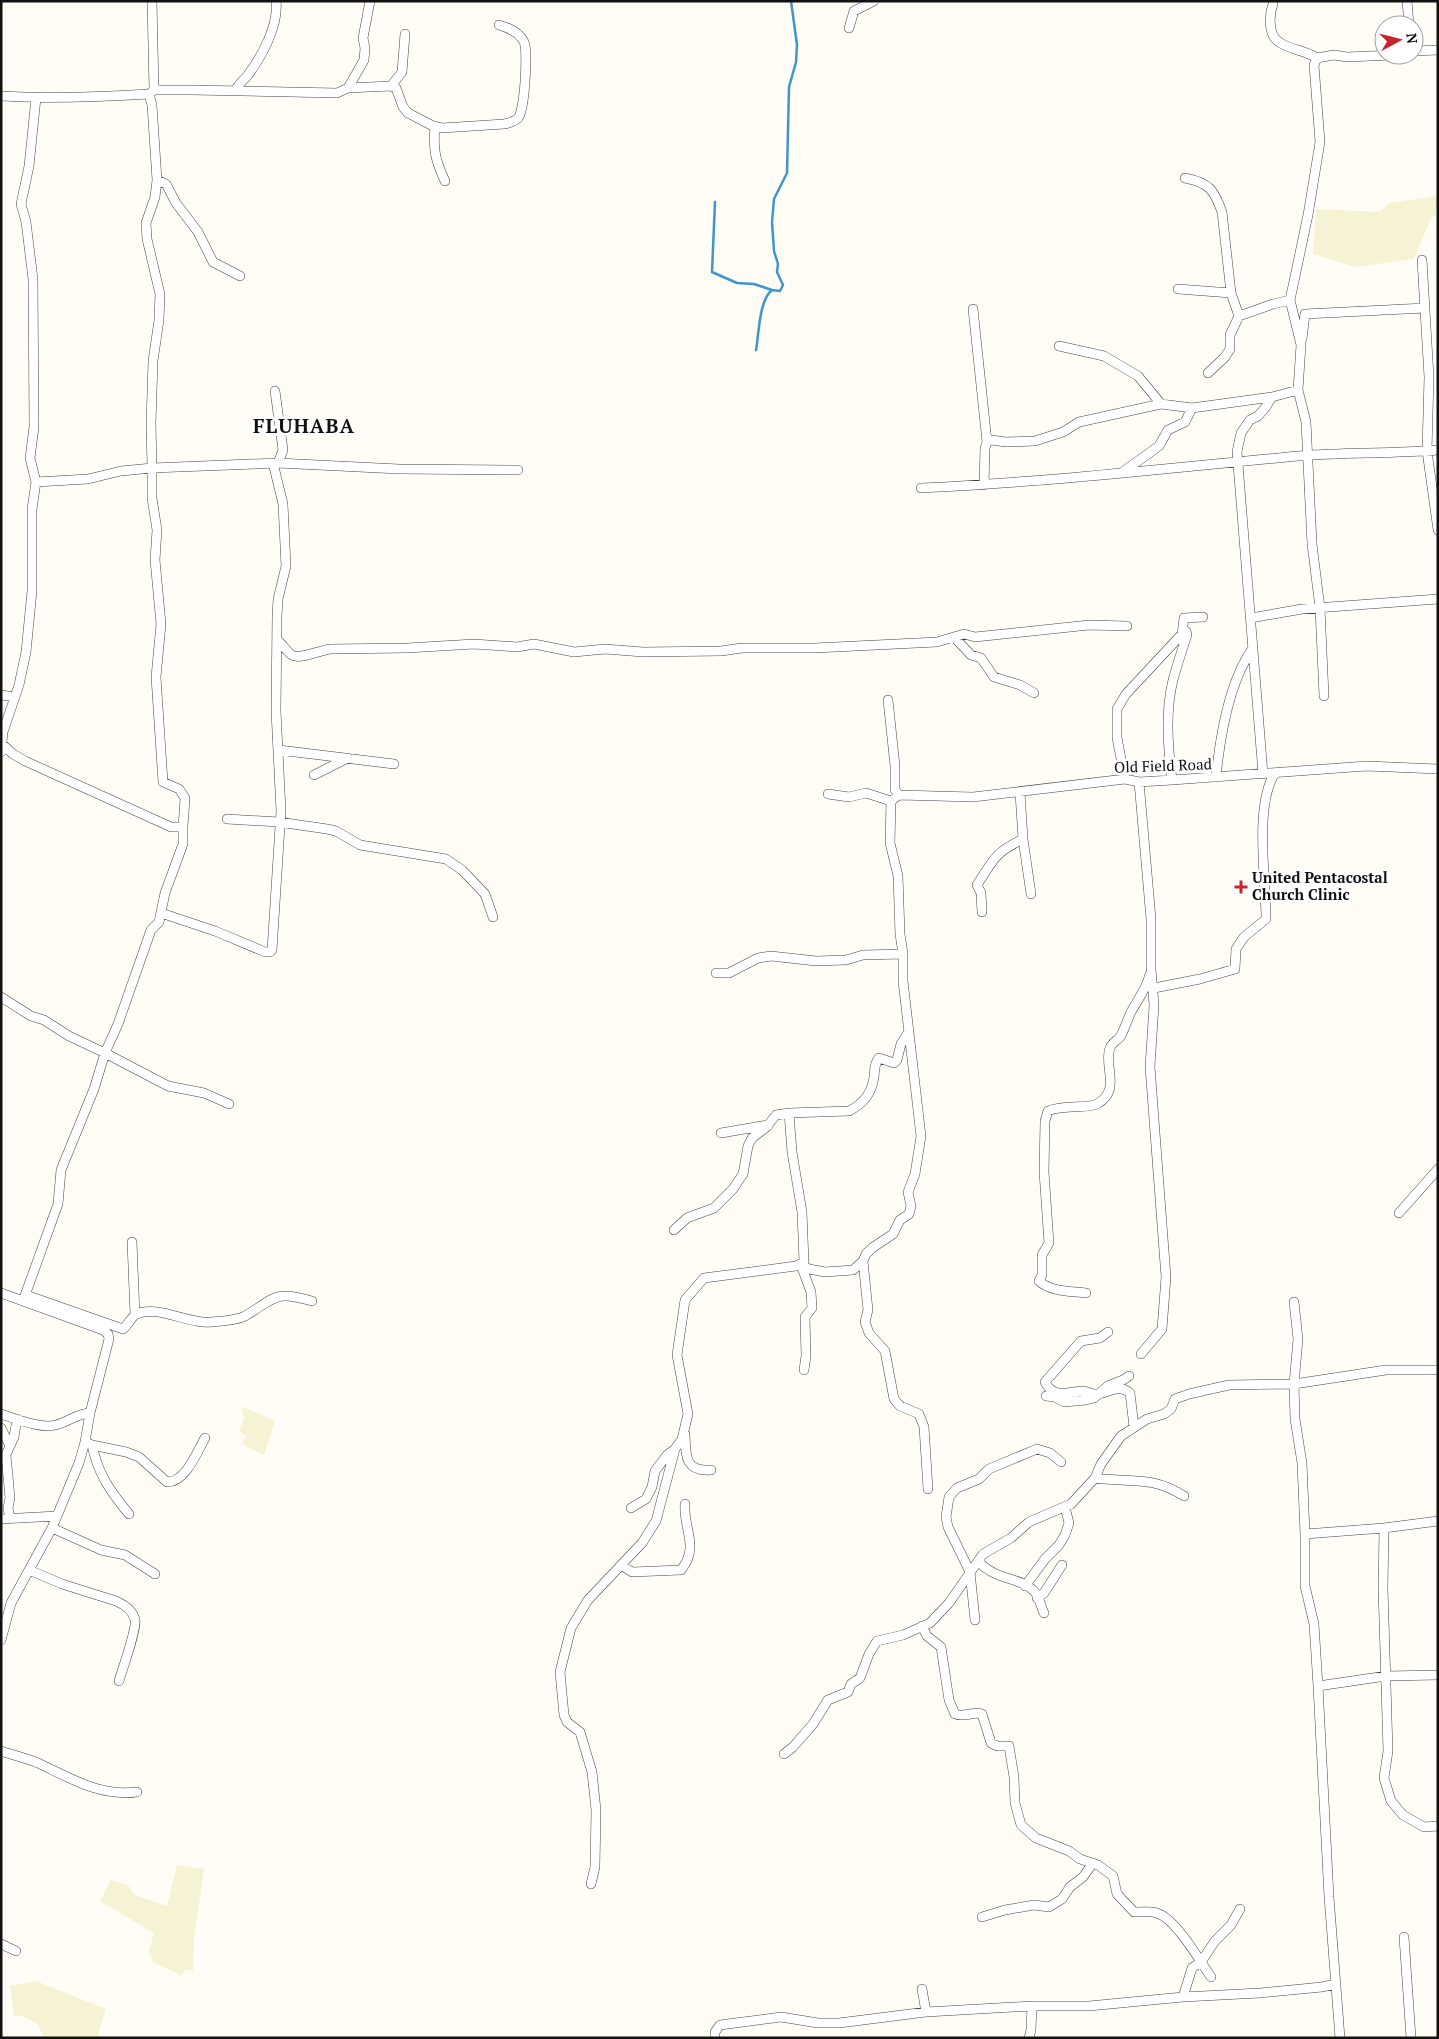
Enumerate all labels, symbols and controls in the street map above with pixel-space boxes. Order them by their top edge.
north arrow [1374,15,1424,65]
text: N [1402,32,1423,45]
district label: FLUHABA [253,412,355,439]
street label: Old Field Road [1114,753,1212,777]
place label: United Pentacostal Church Clinic [1252,867,1388,904]
marker: United Pentacostal Church Clinic [1234,880,1248,894]

